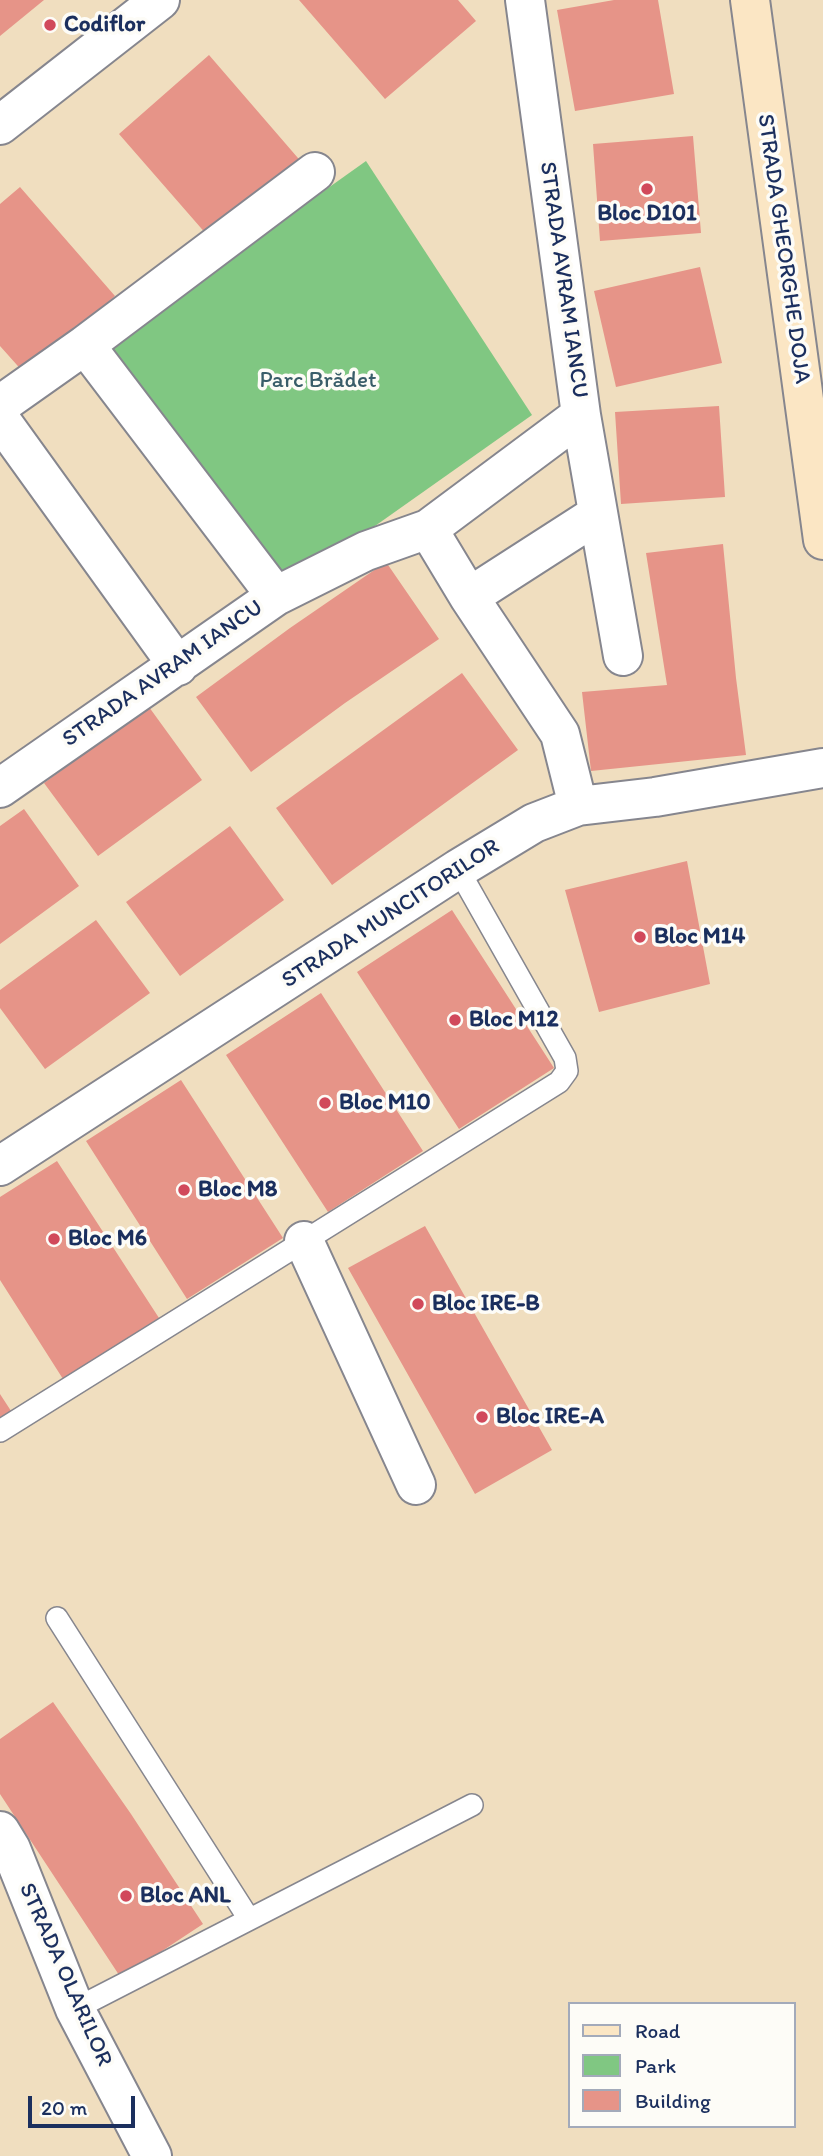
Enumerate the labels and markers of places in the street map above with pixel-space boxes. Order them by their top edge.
place label: Codiflor [64,11,145,39]
marker: Codiflor [42,17,58,33]
marker: Bloc D101 [639,181,655,197]
place label: Bloc D101 [597,200,697,228]
place label: Bloc M14 [654,923,745,951]
marker: Bloc M14 [632,929,648,945]
place label: Bloc M12 [469,1006,559,1034]
marker: Bloc M12 [447,1012,463,1028]
place label: Bloc M10 [339,1089,431,1117]
marker: Bloc M10 [317,1095,333,1111]
place label: Bloc M8 [198,1176,277,1204]
marker: Bloc M8 [176,1182,192,1198]
place label: Bloc M6 [68,1225,147,1253]
marker: Bloc M6 [46,1231,62,1247]
place label: Bloc IRE-B [432,1290,540,1318]
marker: Bloc IRE-B [410,1296,426,1312]
place label: Bloc IRE-A [496,1403,604,1431]
marker: Bloc IRE-A [474,1409,490,1425]
place label: Bloc ANL [140,1882,231,1910]
marker: Bloc ANL [118,1888,134,1904]

